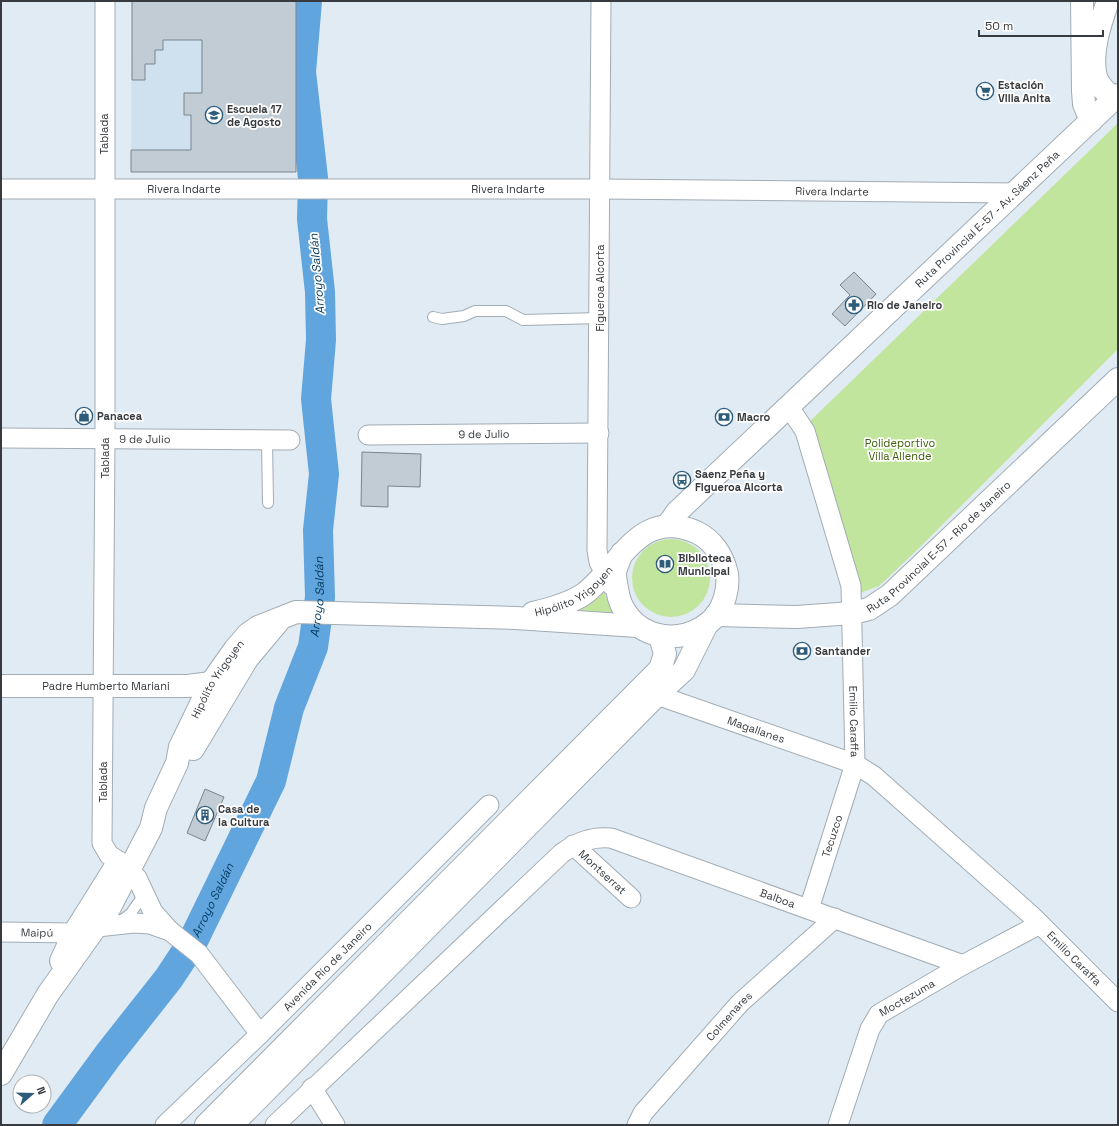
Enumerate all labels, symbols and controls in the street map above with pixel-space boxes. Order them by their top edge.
scale bar [979,12,1103,38]
text: 50 m [985,18,1013,34]
place label: Estación Villa Anita [998,78,1051,105]
supermarket icon: Estación Villa Anita [975,81,995,101]
place label: Escuela 17 de Agosto [227,102,282,129]
school or university icon: Escuela 17 de Agosto [204,105,224,125]
street label: Tablada [97,113,111,155]
street label: Ruta Provincial E-57 - Av. Sáenz Peña [912,147,1063,290]
street label: Rivera Indarte [147,182,221,196]
street label: Rivera Indarte [471,182,545,196]
street label: Rivera Indarte [795,184,869,199]
water label: Arroyo Saldán [305,232,328,315]
street label: Figueroa Alcorta [593,244,607,332]
pharmacy icon: Rio de Janeiro [844,295,864,315]
place label: Rio de Janeiro [867,298,942,312]
shop icon: Panacea [74,406,94,426]
bank icon: Macro [714,407,734,427]
place label: Panacea [97,409,143,423]
place label: Macro [737,410,771,424]
street label: 9 de Julio [458,427,510,441]
street label: 9 de Julio [119,432,171,446]
park label: Polideportivo Villa Allende [865,436,935,463]
street label: Tablada [98,437,112,479]
place label: Saenz Peña y Figueroa Alcorta [695,467,783,494]
bus stop icon: Saenz Peña y Figueroa Alcorta [672,470,692,490]
street label: Ruta Provincial E-57 - Río de Janeiro [864,477,1014,616]
place label: Biblioteca Municipal [678,551,732,578]
library icon: Biblioteca Municipal [655,554,675,574]
water label: Arroyo Saldán [306,556,328,638]
street label: Hipólito Yrigoyen [533,563,616,619]
street label: Hipólito Yrigoyen [188,637,247,721]
bank icon: Santander [792,641,812,661]
place label: Santander [815,644,871,658]
street label: Padre Humberto Mariani [42,679,170,693]
street label: Emilio Caraffa [846,686,862,758]
street label: Magallanes [726,713,787,746]
street label: Tablada [96,761,110,803]
place label: Casa de la Cultura [218,802,270,829]
building icon: Casa de la Cultura [195,805,215,825]
street label: Tecuzco [819,813,846,859]
street label: Montserrat [576,847,629,897]
water label: Arroyo Saldán [188,860,238,940]
street label: Balboa [758,885,798,911]
street label: Avenida Río de Janeiro [280,919,375,1014]
street label: Maipú [21,925,53,940]
street label: Emilio Caraffa [1044,928,1105,989]
street label: Moctezuma [877,976,938,1019]
street label: Colmenares [703,988,755,1044]
north arrow [12,1074,52,1114]
text: N [34,1085,49,1096]

